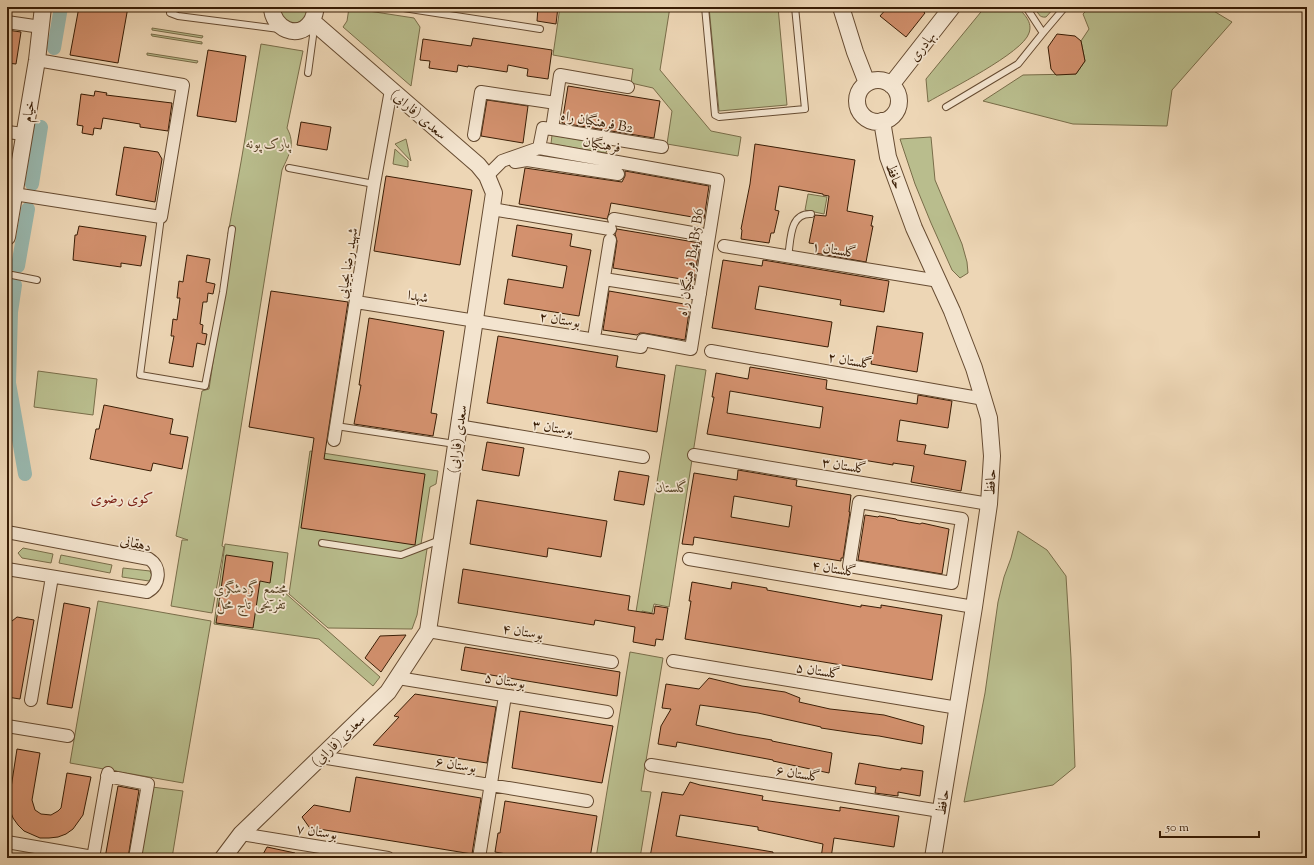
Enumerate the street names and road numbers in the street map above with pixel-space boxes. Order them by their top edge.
street label: بهادری [905,28,942,66]
street label: سعدی (فارابی) [385,85,450,146]
street label: خیام [18,99,43,124]
street label: فرهنگیان راه B2 [559,107,635,139]
street label: فرهنگیان [581,133,622,159]
street label: حافظ [879,161,907,192]
street label: فرهنگیان راه B4 B5 B6 [674,207,710,318]
street label: شهید رضا یحیایی [333,226,364,300]
street label: گلستان ۱ [810,238,857,264]
street label: شهدا [406,286,430,310]
street label: بوستان ۲ [538,308,582,334]
street label: گلستان ۲ [826,348,873,376]
street label: سعدی (فارابی) [444,404,474,475]
street label: بوستان ۳ [531,416,575,442]
street label: گلستان ۳ [820,454,867,480]
street label: حافظ [981,468,1003,496]
street label: دهقانی [118,532,153,558]
street label: گلستان ۴ [810,557,857,583]
street label: بوستان ۴ [501,620,545,646]
street label: گلستان ۵ [794,659,841,685]
street label: بوستان ۵ [483,669,527,695]
street label: سعدی (فارابی) [308,710,371,773]
street label: بوستان ۶ [434,753,478,779]
street label: گلستان ۶ [774,762,821,788]
street label: حافظ [932,788,956,817]
street label: بوستان ۷ [295,820,339,846]

